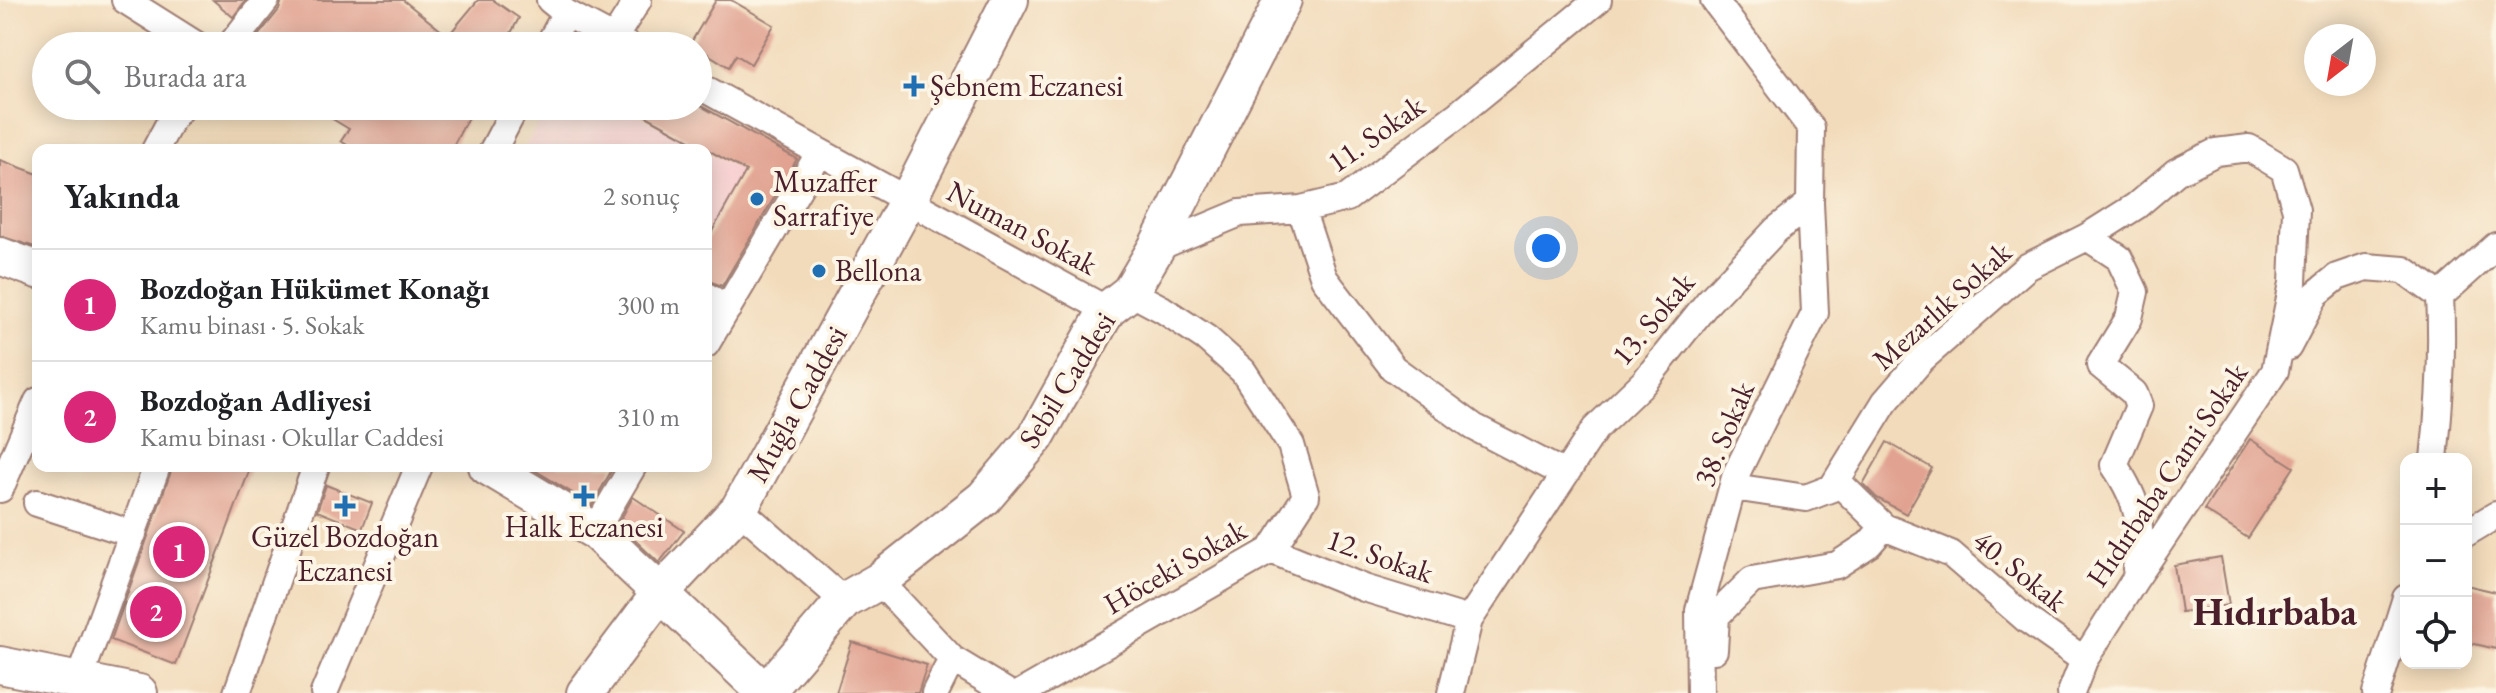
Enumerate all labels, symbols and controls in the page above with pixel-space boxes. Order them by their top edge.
north arrow [2304,24,2376,96]
search box [32,32,712,120]
icon: search [60,54,104,98]
text: Burada ara [124,57,247,96]
place label: Şebnem Eczanesi [930,66,1123,105]
marker: Şebnem Eczanesi [905,77,923,95]
street label: 11. Sokak [1319,85,1433,181]
place label: Muzaffer Sarrafiye [773,162,877,235]
street label: Numan Sokak [940,172,1105,284]
text: Yakında [64,174,180,218]
text: 2 sonuç [603,179,680,213]
marker: Muzaffer Sarrafiye [748,190,766,208]
your location [1526,228,1566,268]
street label: Mezarlık Sokak [1864,232,2020,379]
place label: Bellona [835,251,921,290]
marker: Bellona [810,262,828,280]
street label: 13. Sokak [1602,263,1704,373]
text: Bozdoğan Hükümet Konağı [140,269,490,308]
text: 1 [83,288,97,322]
text: 300 m [617,288,680,322]
street label: Sebil Caddesi [1009,304,1124,455]
text: Kamu binası · 5. Sokak [140,308,364,342]
street label: Muğla Caddesi [737,318,856,489]
street label: Hıdırbaba Cami Sokak [2077,354,2257,594]
street label: 38. Sokak [1684,375,1763,492]
text: Bozdoğan Adliyesi [140,381,372,420]
text: 2 [83,400,97,434]
text: 310 m [617,400,680,434]
text: Kamu binası · Okullar Caddesi [140,420,444,454]
map controls [2400,453,2472,669]
button: + [2400,453,2472,525]
marker: Halk Eczanesi [575,487,593,505]
marker: Güzel Bozdoğan Eczanesi [336,497,354,515]
place label: Halk Eczanesi [504,507,664,546]
street label: Höceki Sokak [1096,510,1254,623]
place label: Güzel Bozdoğan Eczanesi [251,517,439,590]
street label: 12. Sokak [1322,519,1439,592]
street label: 40. Sokak [1965,521,2076,621]
pin: 1 [153,522,205,582]
button: − [2400,525,2472,597]
pin: 2 [130,582,182,642]
district label: Hıdırbaba [2193,587,2357,636]
button: locate [2400,597,2472,669]

